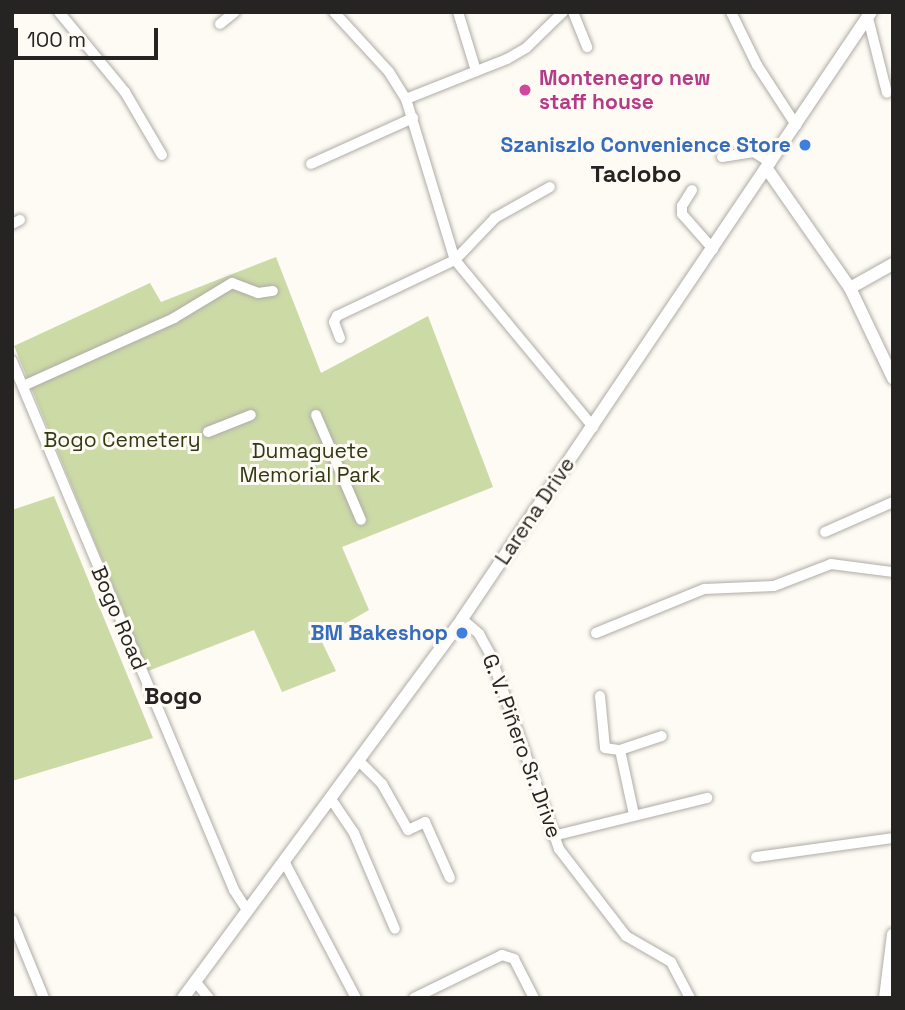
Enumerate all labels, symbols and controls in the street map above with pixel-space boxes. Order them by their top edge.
scale bar [18,14,161,58]
text: 100 m [27,26,86,53]
place label: Montenegro new staff house [539,65,710,115]
marker: Montenegro new staff house [517,82,533,98]
place label: Szaniszlo Convenience Store [501,132,791,158]
marker: Szaniszlo Convenience Store [797,137,813,153]
district label: Taclobo [591,160,681,188]
park label: Bogo Cemetery [43,427,201,453]
park label: Dumaguete Memorial Park [240,438,380,488]
street label: Larena Drive [490,452,580,570]
street label: Bogo Road [86,562,152,674]
place label: BM Bakeshop [311,620,448,646]
marker: BM Bakeshop [454,625,470,641]
street label: G. V. Piñero Sr. Drive [477,650,567,842]
district label: Bogo [144,682,202,710]

